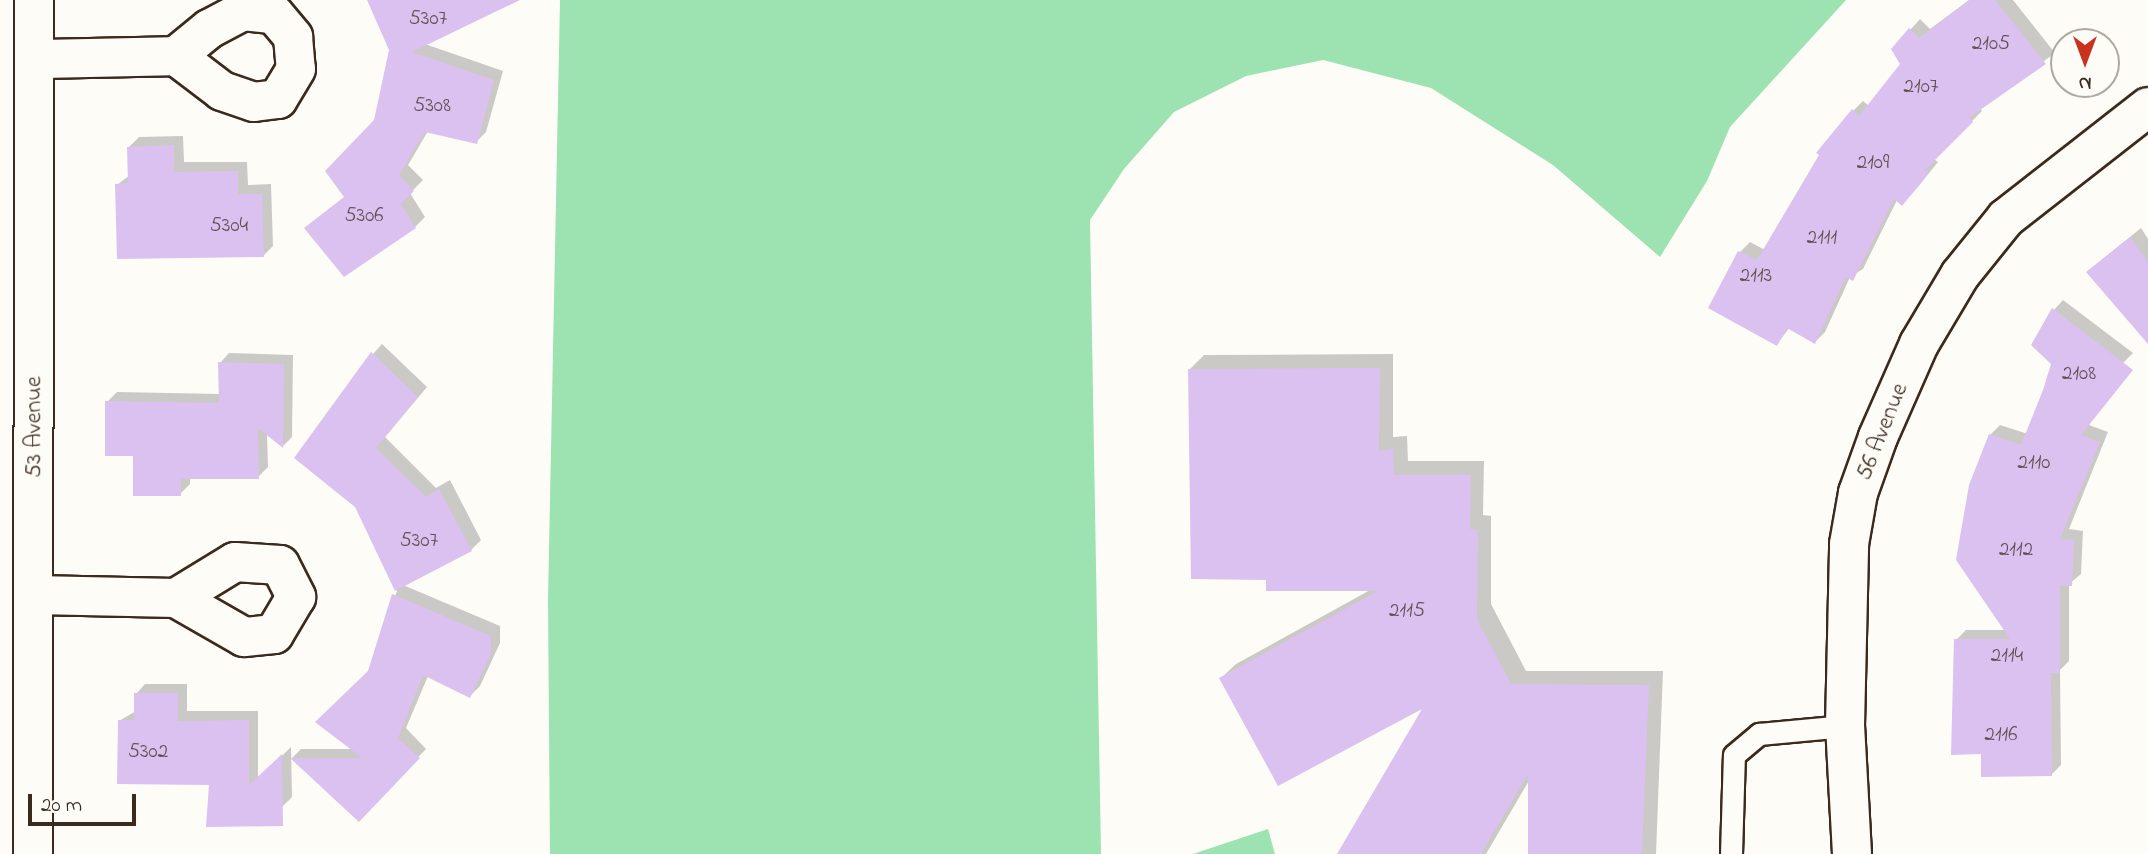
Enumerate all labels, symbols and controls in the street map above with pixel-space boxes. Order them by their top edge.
house number: 5307 [409,6,447,32]
north arrow [2050,28,2120,98]
house number: 2105 [1972,31,2010,57]
text: N [2079,69,2091,96]
house number: 2107 [1904,74,1938,100]
house number: 5308 [413,93,451,119]
house number: 2109 [1857,150,1889,176]
house number: 5306 [345,203,383,229]
house number: 5304 [210,213,248,239]
house number: 2111 [1807,225,1837,251]
house number: 2113 [1740,263,1772,289]
house number: 2108 [2062,361,2096,387]
street label: 53 Avenue [21,376,49,478]
street label: 56 Avenue [1851,379,1915,485]
house number: 2110 [2018,450,2050,476]
house number: 5307 [400,528,438,554]
house number: 2112 [1999,537,2033,563]
house number: 2115 [1389,598,1425,624]
house number: 2114 [1991,643,2023,669]
house number: 2116 [1984,722,2018,748]
house number: 5302 [128,739,168,765]
scale bar [32,780,140,824]
text: 20 m [41,791,82,821]

